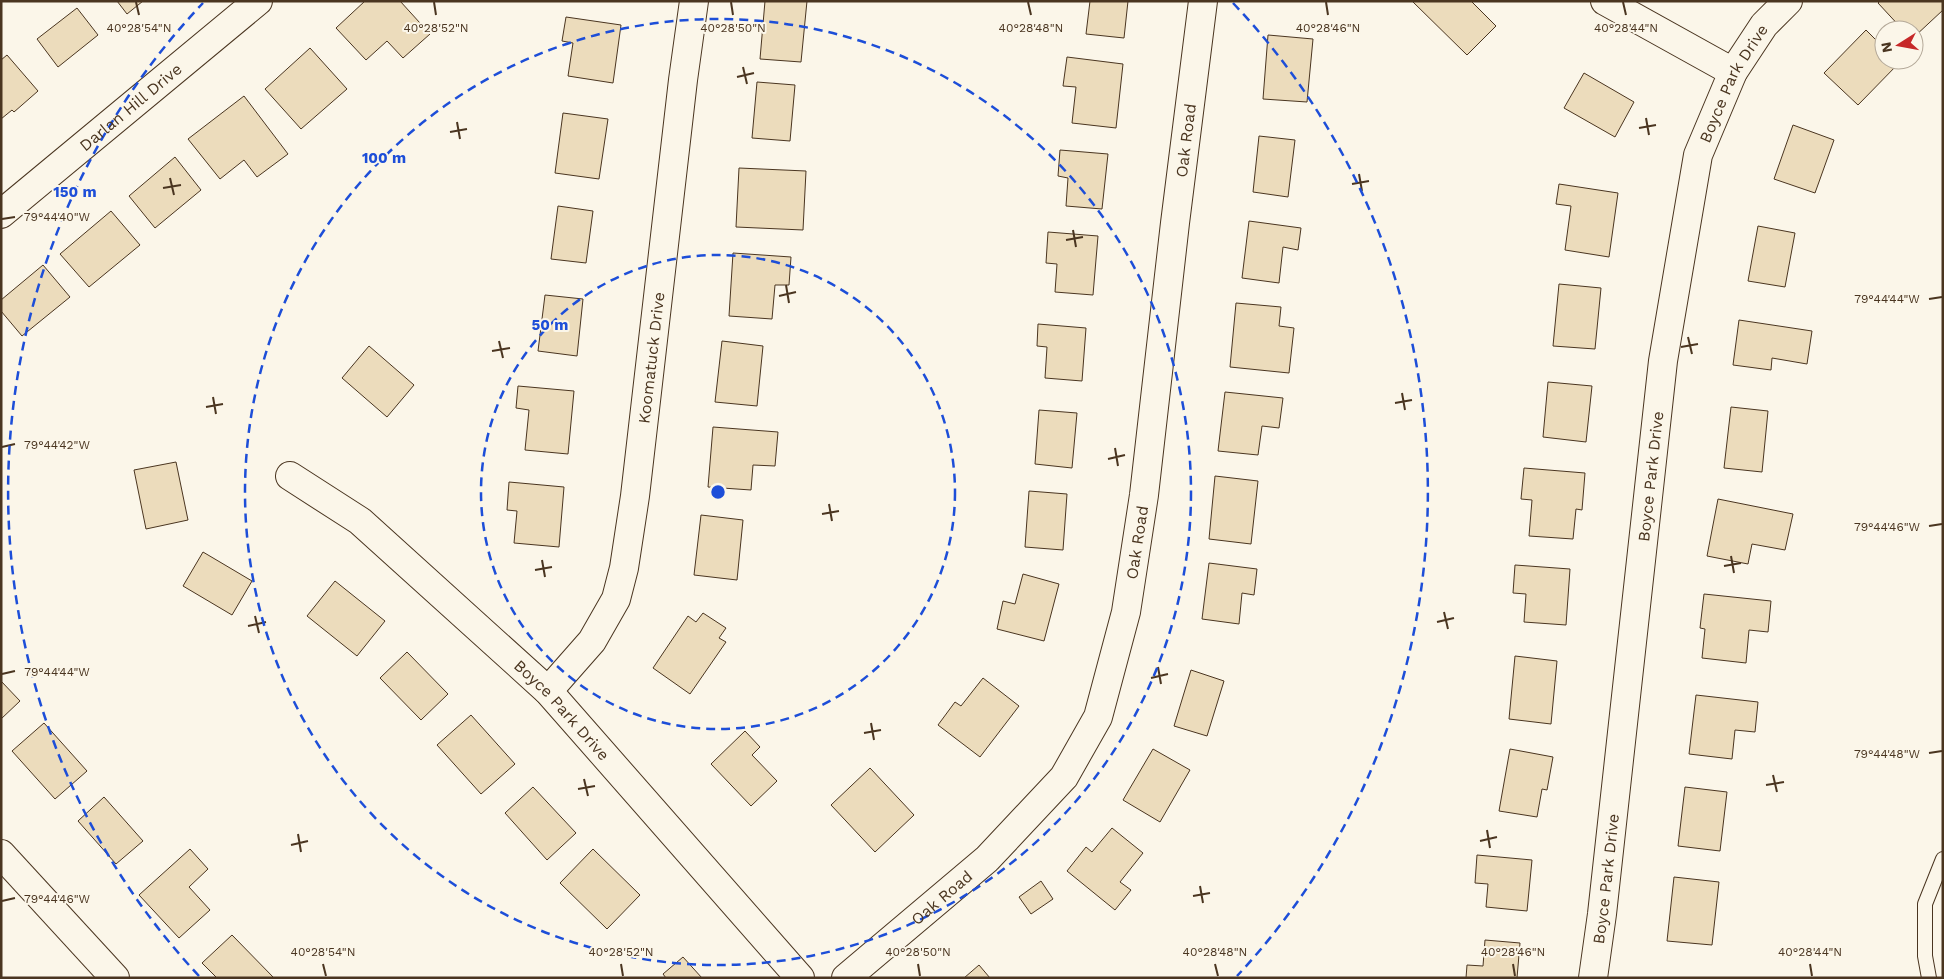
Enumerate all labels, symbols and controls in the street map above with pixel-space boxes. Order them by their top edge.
north arrow [1874,20,1924,70]
text: 40°28'54"N [107,21,171,35]
text: 40°28'52"N [403,21,469,35]
text: 40°28'50"N [700,21,766,35]
text: 40°28'48"N [999,21,1063,35]
text: 40°28'46"N [1296,21,1360,35]
text: 40°28'44"N [1594,21,1658,35]
street label: Boyce Park Drive [1695,21,1772,146]
text: N [1877,41,1895,54]
street label: Darlan Hill Drive [76,59,186,155]
street label: Oak Road [1172,102,1200,179]
text: 100 m [362,149,406,167]
text: 150 m [53,183,97,201]
text: 79°44'40"W [24,210,91,224]
street label: Koomatuck Drive [634,291,668,425]
text: 79°44'44"W [1854,292,1920,306]
text: 50 m [532,316,568,334]
street label: Boyce Park Drive [1634,410,1667,543]
text: 79°44'42"W [24,438,90,452]
centre of rings [709,483,727,501]
street label: Oak Road [1122,504,1152,581]
text: 79°44'46"W [1854,520,1921,534]
street label: Boyce Park Drive [510,656,613,764]
text: 79°44'44"W [24,665,90,679]
text: 79°44'48"W [1854,747,1921,761]
street label: Boyce Park Drive [1589,813,1623,945]
street label: Oak Road [907,867,976,929]
text: 79°44'46"W [24,892,91,906]
text: 40°28'54"N [291,945,355,959]
text: 40°28'52"N [588,945,654,959]
text: 40°28'50"N [885,945,951,959]
text: 40°28'48"N [1183,945,1247,959]
text: 40°28'46"N [1481,945,1545,959]
text: 40°28'44"N [1778,945,1842,959]

